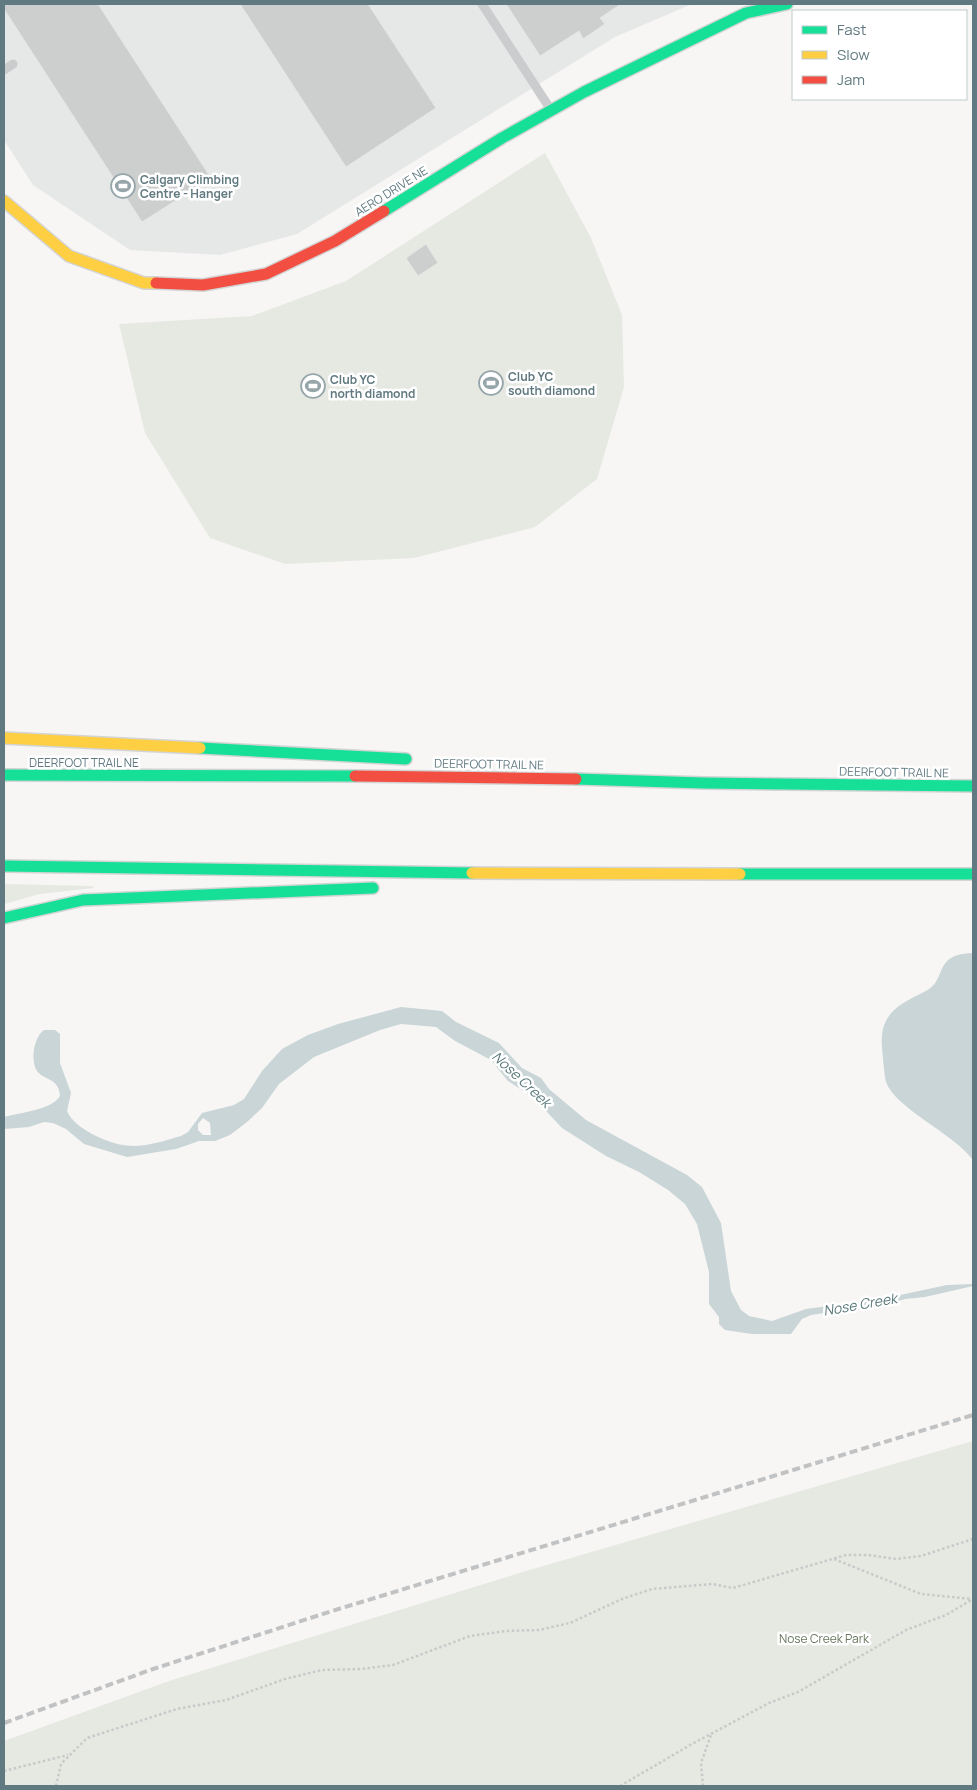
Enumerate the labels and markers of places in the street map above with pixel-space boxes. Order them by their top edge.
place label: Calgary Climbing Centre - Hanger [140,171,239,202]
sports icon: Calgary Climbing Centre - Hanger [110,173,136,199]
place label: Club YC south diamond [508,368,595,399]
sports icon: Club YC south diamond [478,370,504,396]
place label: Club YC north diamond [330,371,415,402]
sports icon: Club YC north diamond [300,373,326,399]

